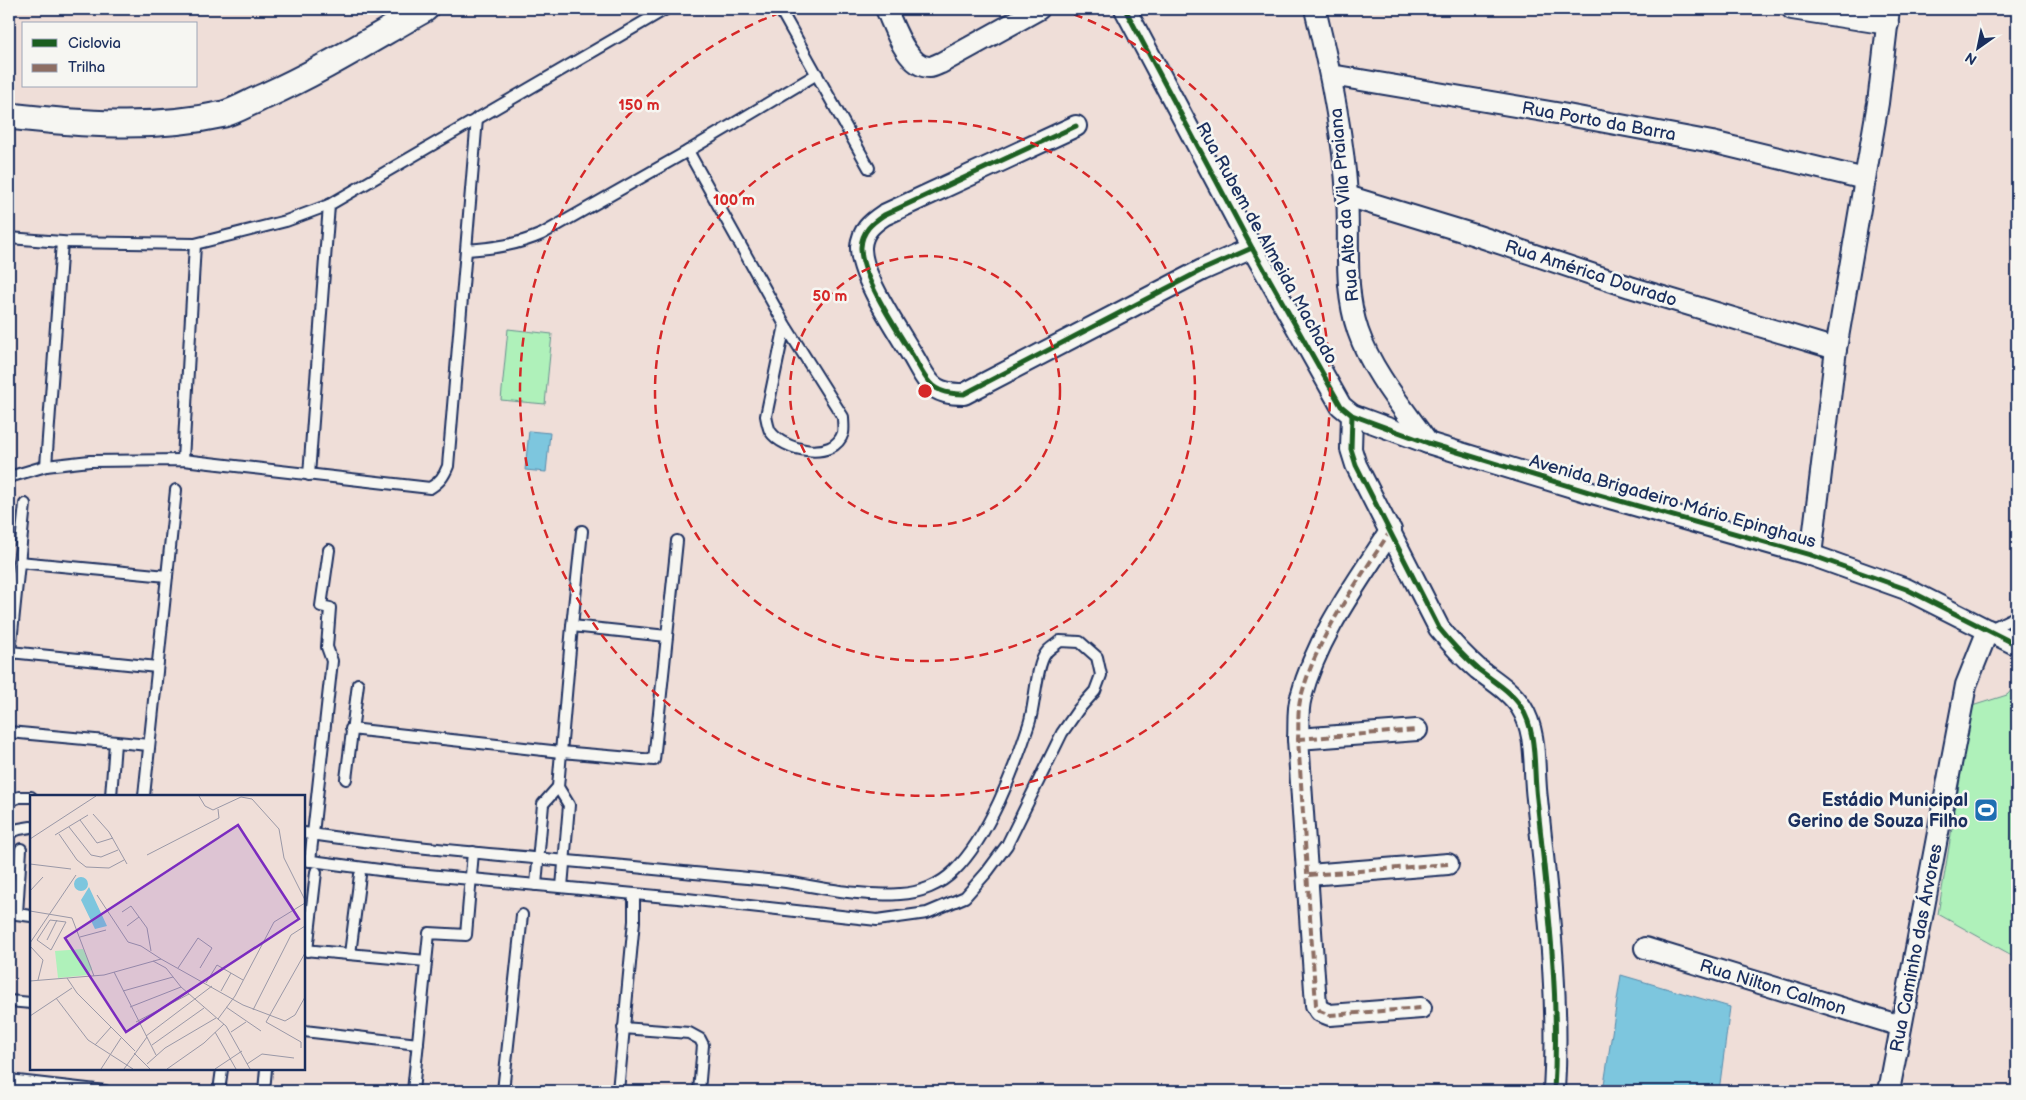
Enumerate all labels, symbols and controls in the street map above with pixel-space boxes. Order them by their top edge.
legend [22,22,198,88]
north arrow [1954,22,2004,72]
text: Ciclovia [68,34,121,53]
text: N [1962,48,1980,68]
text: Trilha [68,58,105,77]
text: 150 m [618,96,660,115]
street label: Rua Porto da Barra [1520,98,1678,145]
street label: Rua Alto da Vila Praiana [1326,107,1363,303]
street label: Rua Rubem de Almeida Machado [1191,119,1342,368]
text: 100 m [713,191,755,210]
street label: Rua América Dourado [1502,236,1680,311]
text: 50 m [813,287,848,306]
centre of rings [916,382,934,400]
street label: Avenida Brigadeiro Mário Epinghaus [1527,450,1819,553]
place label: Estádio Municipal Gerino de Souza Filho [1788,790,1968,832]
inset map [30,795,305,1070]
sports icon: Estádio Municipal Gerino de Souza Filho [1973,797,1999,823]
street label: Rua Caminho das Árvores [1884,842,1947,1054]
street label: Rua Nilton Calmon [1697,955,1849,1020]

